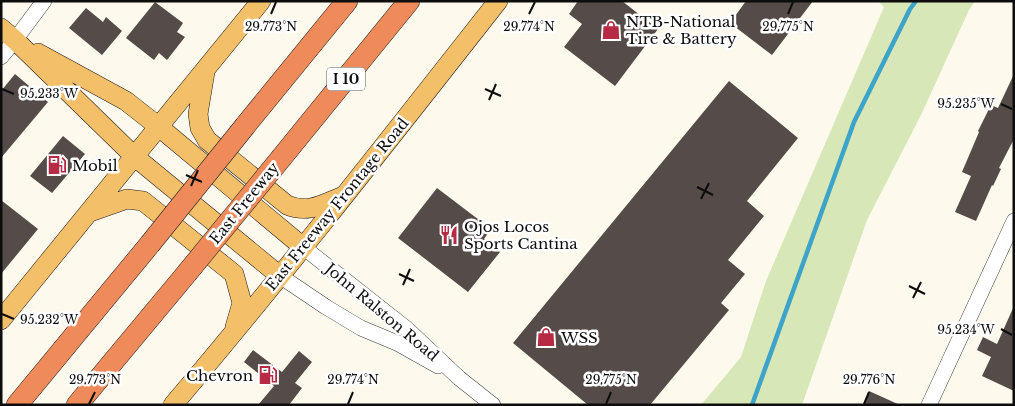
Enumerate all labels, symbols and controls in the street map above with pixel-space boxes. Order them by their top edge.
place label: NTB-National Tire & Battery [626,12,737,48]
text: 29.773°N [245,19,297,34]
text: 29.774°N [503,19,555,34]
shop icon: NTB-National Tire & Battery [600,19,622,41]
text: 29.775°N [762,19,814,34]
road number: I 10 [327,68,365,90]
text: 95.233°W [20,86,79,101]
text: 95.235°W [937,96,996,111]
street label: East Freeway Frontage Road [261,114,413,294]
fuel station icon: Mobil [46,154,68,176]
place label: Mobil [72,156,118,175]
street label: East Freeway [205,158,283,248]
place label: Ojos Locos Sports Cantina [464,217,578,253]
restaurant icon: Ojos Locos Sports Cantina [438,224,460,246]
street label: John Ralston Road [320,258,443,365]
text: 95.232°W [20,312,79,327]
text: 95.234°W [937,322,996,337]
shop icon: WSS [535,326,557,348]
place label: WSS [560,328,598,347]
fuel station icon: Chevron [257,364,279,386]
place label: Chevron [186,366,253,385]
text: 29.773°N [69,372,121,387]
text: 29.774°N [327,372,379,387]
text: 29.775°N [585,372,637,387]
text: 29.776°N [843,372,895,387]

